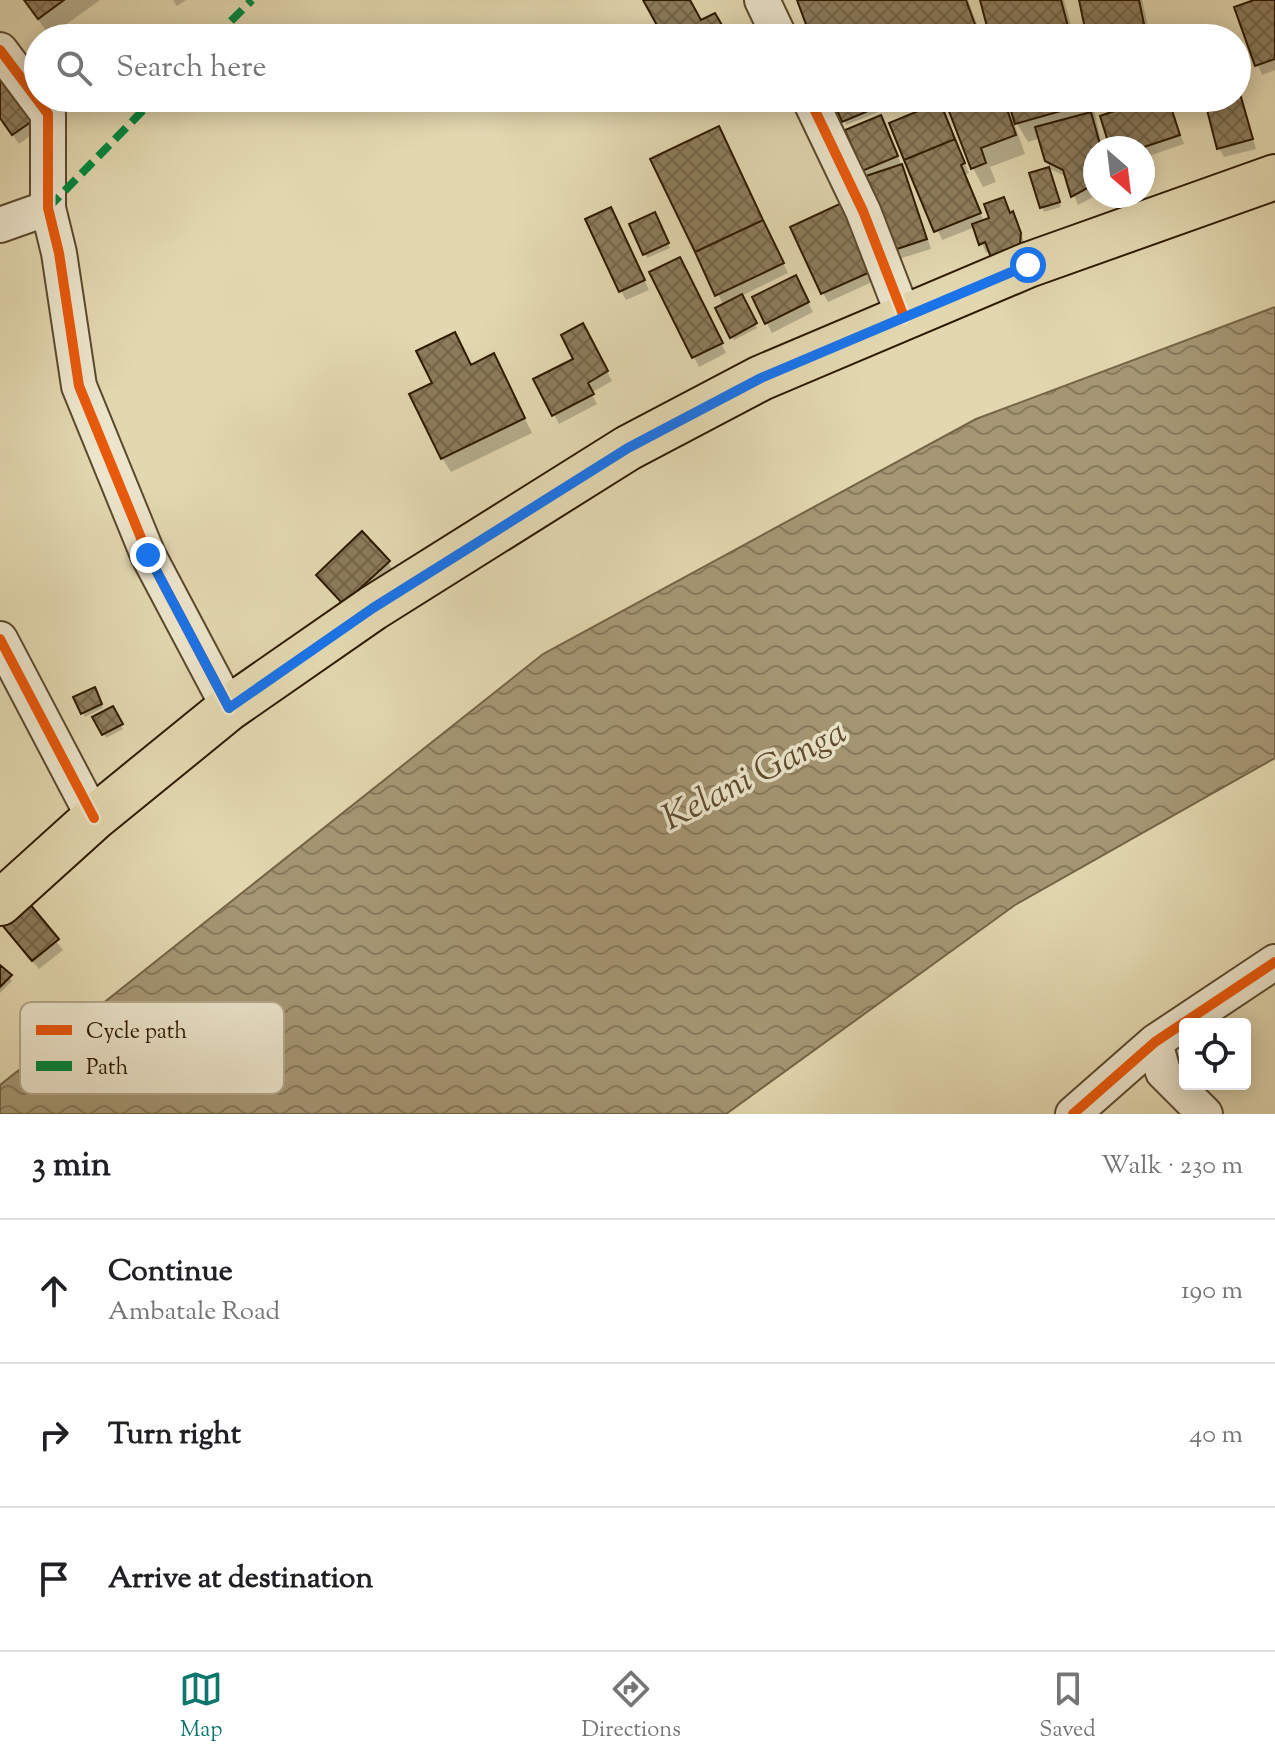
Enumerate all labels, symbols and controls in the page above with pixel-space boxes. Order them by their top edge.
search box [24,24,1251,112]
icon: search [52,46,96,90]
text: Search here [116,47,266,90]
north arrow [1083,136,1155,208]
route start [1010,247,1046,283]
route end [130,537,166,573]
water label: Kelani Ganga [654,708,856,845]
legend [20,1002,284,1094]
text: Cycle path [86,1017,187,1049]
map controls [1179,1018,1251,1090]
button: locate [1179,1018,1251,1090]
text: Path [86,1053,129,1085]
text: 3 min [32,1142,111,1191]
text: Walk · 230 m [1101,1148,1243,1185]
text: Continue [108,1251,233,1294]
icon: ahead [32,1269,76,1313]
text: 190 m [1181,1273,1243,1310]
text: Ambatale Road [108,1294,280,1331]
icon: right [32,1413,76,1457]
text: Turn right [108,1414,241,1457]
text: 40 m [1189,1417,1243,1454]
icon: arrive [32,1557,76,1601]
text: Arrive at destination [108,1558,373,1601]
tab: Map [179,1667,223,1747]
tab: Directions [582,1667,681,1747]
tab: Saved [1039,1667,1096,1747]

